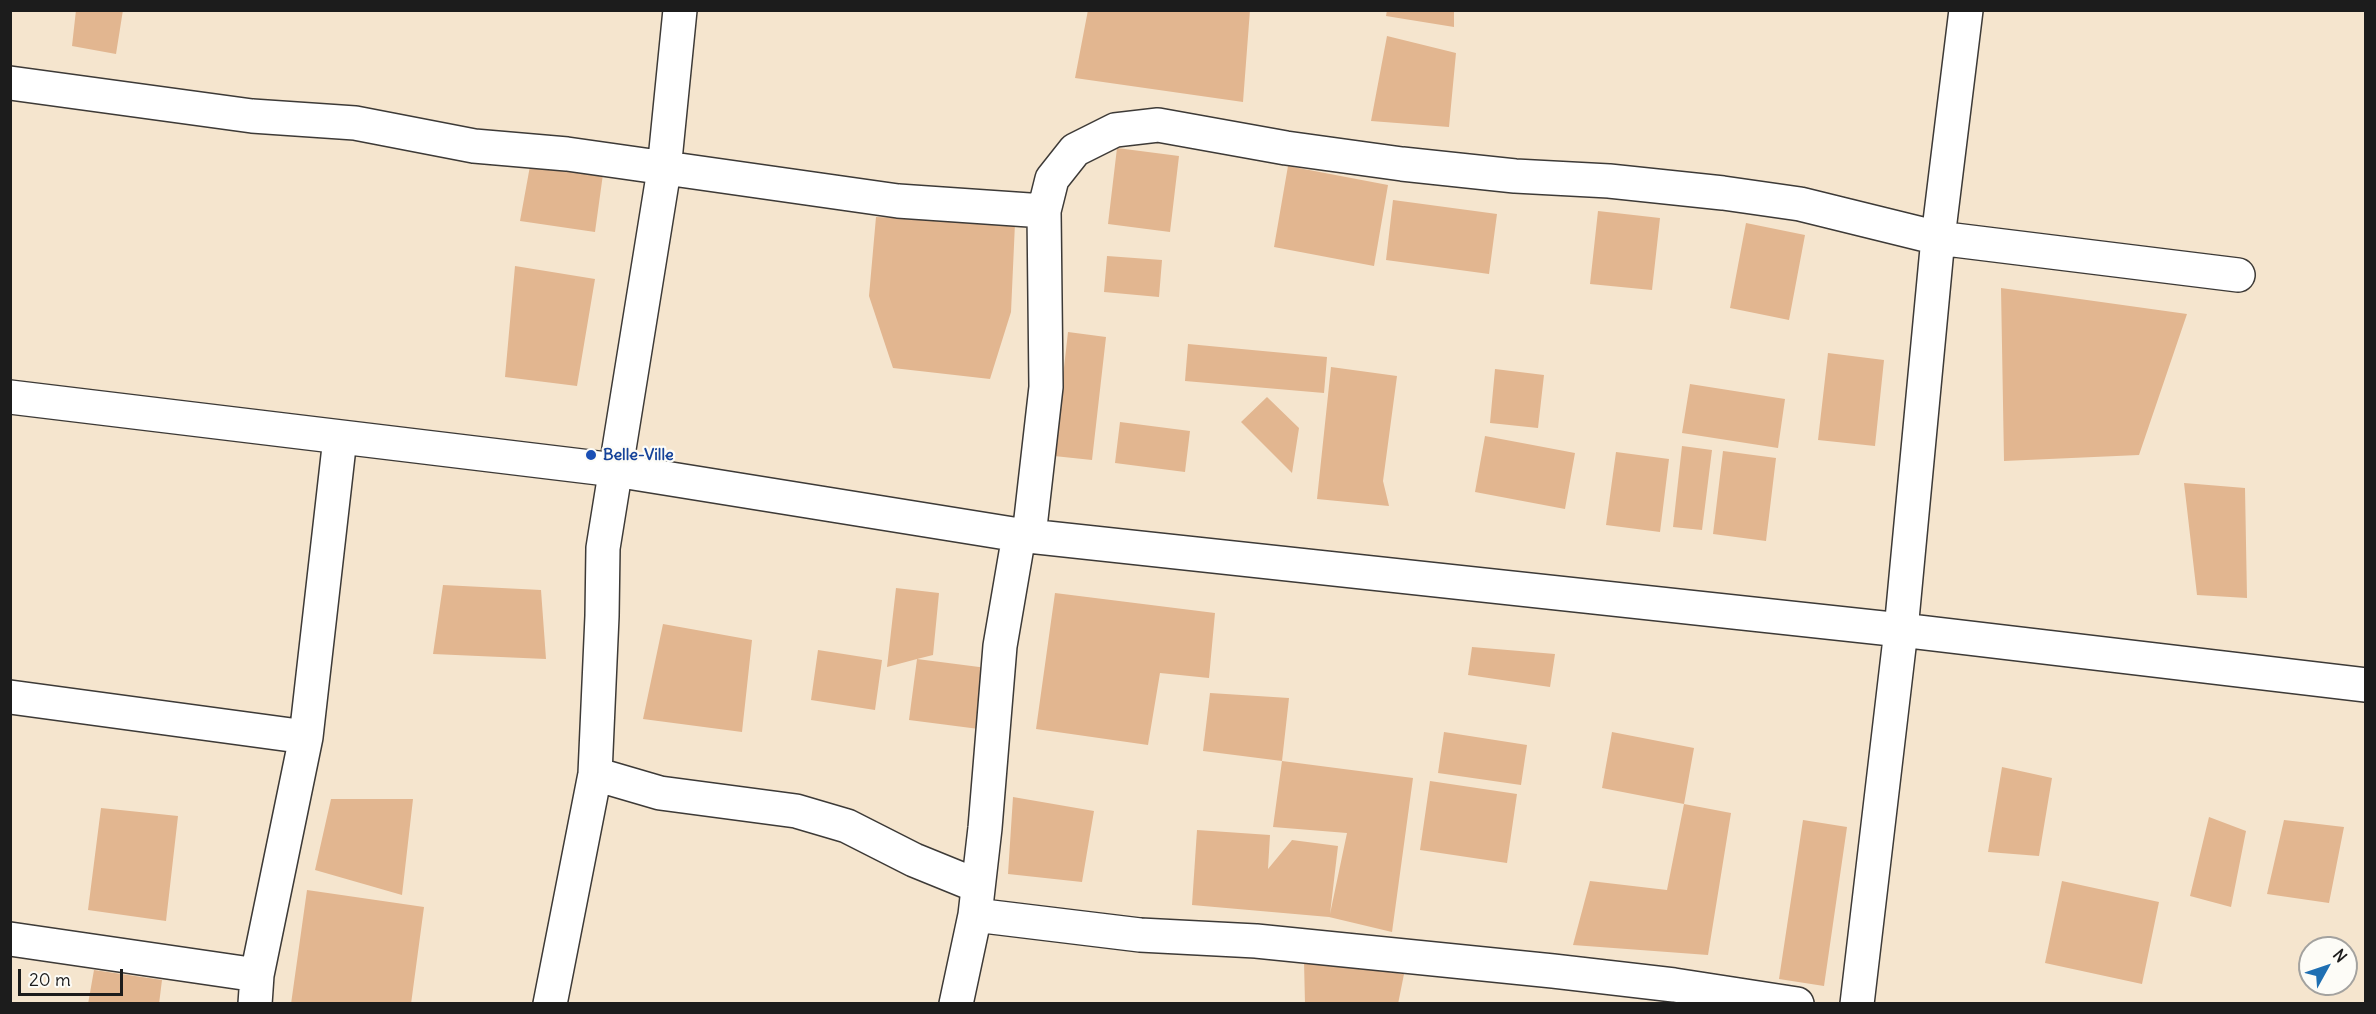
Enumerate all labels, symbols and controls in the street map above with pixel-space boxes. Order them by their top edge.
place label: Belle-Ville [603,445,674,465]
marker: Belle-Ville [584,448,598,462]
north arrow [2298,936,2358,996]
text: N [2329,945,2351,966]
scale bar [21,957,126,995]
text: 20 m [29,968,71,991]

